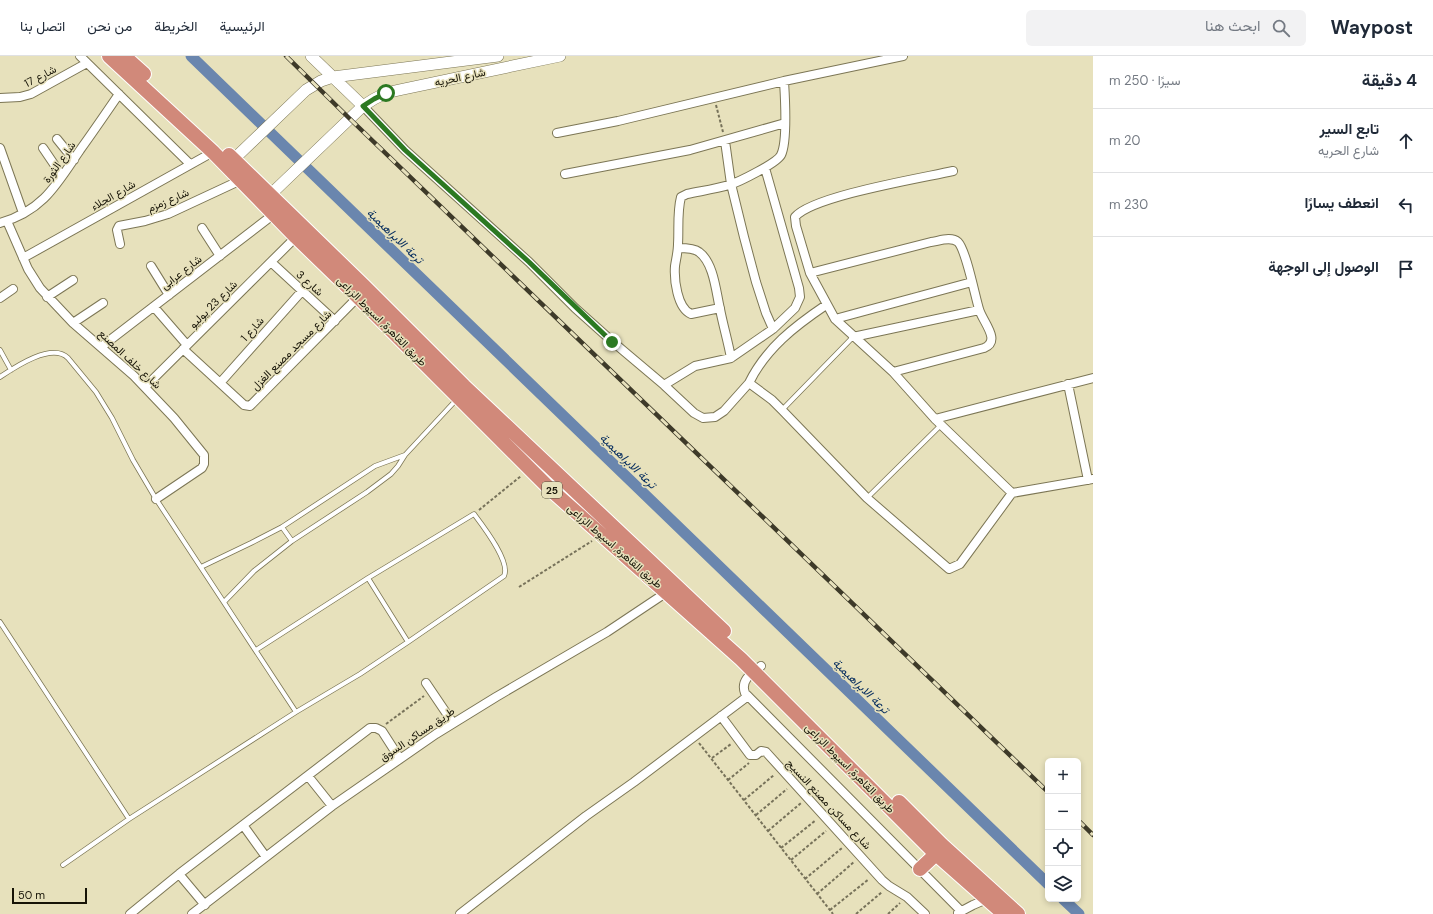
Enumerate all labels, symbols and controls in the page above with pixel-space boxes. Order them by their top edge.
search box [1026,10,1306,46]
text: Waypost [1330,15,1413,40]
text: ابحث هنا [1205,16,1260,36]
text: اتصل بنا [20,17,65,35]
text: من نحن [87,17,132,35]
text: الخريطة [154,17,197,35]
text: الرئيسية [219,17,265,35]
icon: search [1270,17,1292,39]
street label: شارع 17 [22,62,59,91]
street label: شارع الحريه [433,65,487,90]
text: 4 دقيقة [1362,69,1417,91]
text: سيرًا · 250 m [1109,72,1180,89]
route start [377,84,395,102]
text: تابع السير [1320,119,1379,139]
icon: ahead [1395,130,1417,152]
text: 20 m [1109,132,1140,149]
street label: شارع الثورة [40,138,79,186]
text: شارع الحريه [1318,142,1379,159]
street label: شارع الجلاء [88,176,139,214]
street label: شارع زمزم [145,185,192,216]
text: انعطف يسارًا [1304,193,1379,213]
icon: left [1395,194,1417,216]
text: 230 m [1109,196,1148,213]
water label: ترعة الابراهيمية [363,205,428,268]
street label: شارع عرابى [158,251,205,293]
text: الوصول إلى الوجهة [1268,257,1379,277]
icon: arrive [1395,258,1417,280]
street label: شارع 3 [293,267,327,300]
street label: طريق القاهرة, اسيوط الزراعى [334,273,430,369]
street label: شارع 23 يوليو [186,277,241,332]
street label: شارع مسجد مصنع الغزل [248,307,335,394]
street label: شارع 1 [237,313,268,345]
street label: شارع خلف المصنع [95,326,165,393]
route end [603,333,621,351]
water label: ترعة الابراهيمية [596,430,661,493]
road number: 25 [542,482,562,498]
street label: طريق القاهرة, اسيوط الزراعى [565,501,665,591]
water label: ترعة الابراهيمية [829,655,894,718]
street label: طريق مساكن السوق [377,704,457,764]
street label: طريق القاهرة, اسيوط الزراعى [802,720,898,816]
street label: شارع مساكن مصنع النسيج [783,756,875,853]
map controls [1045,758,1081,902]
button: + [1045,758,1081,794]
button: − [1045,794,1081,830]
button: locate [1045,830,1081,866]
button: layers [1045,866,1081,902]
scale bar [12,886,87,905]
text: 50 m [18,888,45,902]

